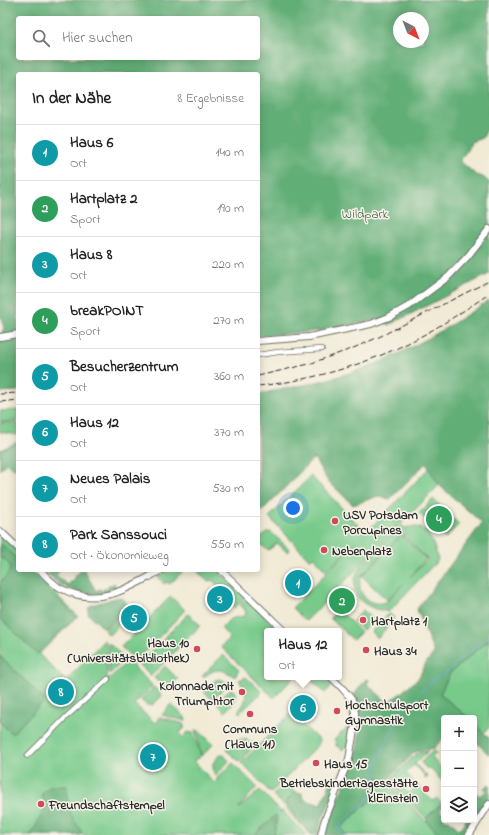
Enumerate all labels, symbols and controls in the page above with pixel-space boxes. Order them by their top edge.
north arrow [393,12,429,48]
search box [16,16,260,60]
icon: search [30,27,52,49]
text: Hier suchen [62,27,133,49]
text: In der Nähe [32,86,111,111]
text: 8 Ergebnisse [178,89,244,108]
text: Haus 6 [70,132,113,154]
text: 1 [43,143,47,162]
text: 140 m [216,143,244,162]
text: Ort [70,154,87,173]
text: Hartplatz 2 [70,188,137,210]
text: 2 [42,199,48,218]
text: 190 m [217,199,244,218]
park label: Wildpark [342,205,388,224]
text: Sport [70,210,101,229]
text: Haus 8 [70,244,112,266]
text: 3 [42,255,48,274]
text: 220 m [212,255,244,274]
text: Ort [70,266,87,285]
text: breakPOINT [70,300,144,322]
text: 4 [42,311,48,330]
text: 270 m [213,311,244,330]
text: Sport [70,322,101,341]
text: Besucherzentrum [70,356,178,378]
text: 5 [41,367,49,386]
text: 360 m [214,367,244,386]
text: Ort [70,378,87,397]
text: Haus 12 [70,412,119,434]
text: 6 [42,423,48,442]
text: 370 m [214,423,244,442]
text: Ort [70,434,87,453]
text: Neues Palais [70,468,150,490]
text: 7 [42,479,48,498]
text: 530 m [212,479,244,498]
text: Ort [70,490,87,509]
your location [283,498,303,518]
pin: 4 [426,504,452,534]
place label: USV Potsdam Porcupines [343,506,418,540]
marker: USV Potsdam Porcupines [330,516,340,526]
text: Park Sanssouci [70,524,167,546]
text: 8 [43,535,47,554]
text: 550 m [210,535,244,554]
place label: Nebenplatz [332,542,392,561]
marker: Nebenplatz [319,545,329,555]
text: Ort · Ökonomieweg [70,546,169,565]
pin: 1 [285,568,311,598]
pin: 3 [207,584,233,614]
pin: 2 [329,586,355,616]
pin: 5 [121,603,147,633]
place label: Hartplatz 1 [371,612,428,631]
marker: Hartplatz 1 [358,615,368,625]
popup [264,628,342,680]
place label: Haus 10 (Universitätsbibliothek) [67,634,189,668]
text: Haus 12 [279,634,327,656]
place label: Haus 34 [374,642,417,661]
marker: Haus 10 (Universitätsbibliothek) [192,644,202,654]
marker: Haus 34 [361,645,371,655]
text: Ort [279,656,295,675]
pin: 8 [48,677,74,707]
place label: Kolonnade mit Triumphtor [159,677,235,711]
marker: Kolonnade mit Triumphtor [237,687,247,697]
pin: 6 [290,693,316,723]
place label: Hochschulsport Gymnastik [345,696,429,732]
marker: Hochschulsport Gymnastik [332,706,342,716]
marker: Communs (Haus 11) [245,709,255,719]
map controls [441,715,477,823]
button: + [441,715,477,751]
place label: Communs (Haus 11) [223,720,278,754]
pin: 7 [140,742,166,772]
button: − [441,751,477,787]
place label: Haus 15 [324,755,368,774]
marker: Haus 15 [311,758,321,768]
place label: Betriebskindertagesstätte klEinstein [279,774,419,808]
marker: Betriebskindertagesstätte klEinstein [421,784,431,794]
button: layers [441,787,477,823]
place label: Freundschaftstempel [48,796,165,815]
marker: Freundschaftstempel [36,799,46,809]

